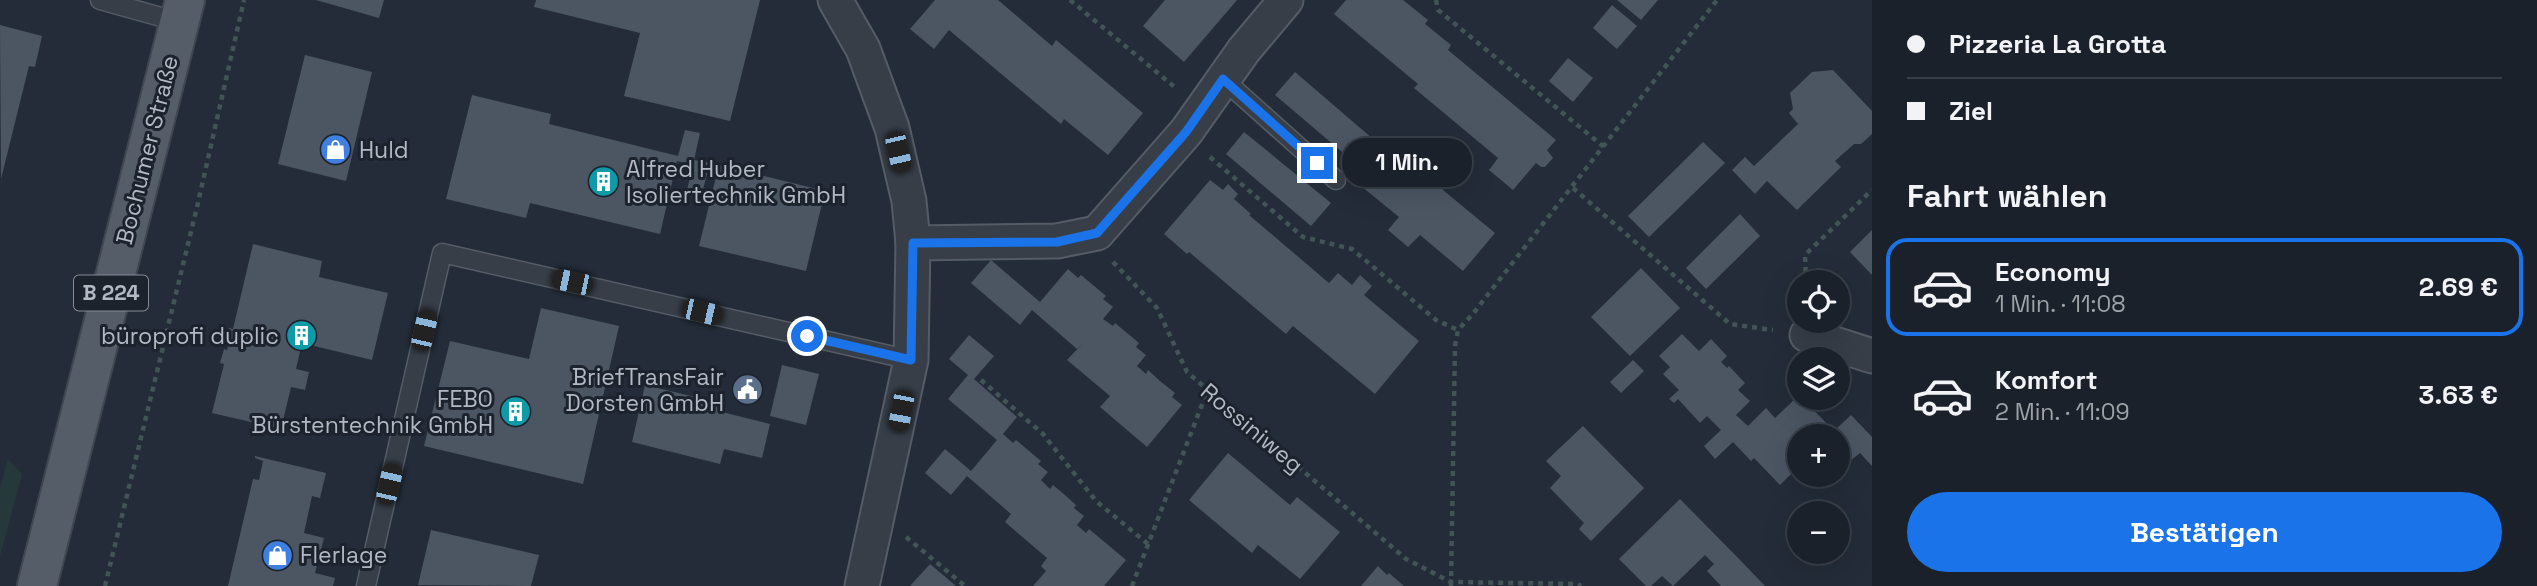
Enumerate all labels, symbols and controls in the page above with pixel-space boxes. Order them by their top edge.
text: Pizzeria La Grotta [1949,27,2166,61]
street label: Bochumer Straße [109,53,185,247]
text: Ziel [1949,94,1993,128]
car [884,129,913,175]
shop icon: Huld [319,133,353,167]
place label: Huld [359,135,409,165]
callout: 1 Min. [1342,138,1471,188]
route end [1301,147,1333,179]
text: 1 Min. [1375,147,1439,177]
place label: Alfred Huber Isoliertechnik GmbH [626,154,846,210]
building icon: Alfred Huber Isoliertechnik GmbH [586,165,620,199]
text: Fahrt wählen [1907,176,2107,216]
text: Economy [1995,255,2111,289]
icon: car [1911,256,1974,319]
car [550,267,595,297]
map controls [1787,270,1850,564]
button: locate [1787,270,1850,333]
text: 2.69 € [2419,270,2498,304]
road number: B 224 [74,276,148,310]
text: 1 Min. · 11:08 [1995,289,2125,319]
car [680,297,725,327]
car [410,307,439,353]
building icon: büroprofi duplic [285,319,319,353]
route start [791,320,823,352]
place label: büroprofi duplic [101,321,279,351]
button: layers [1787,347,1850,410]
place label: BriefTransFair Dorsten GmbH [566,362,724,418]
text: Komfort [1995,363,2098,397]
icon: car [1911,364,1974,427]
public building icon: BriefTransFair Dorsten GmbH [730,373,764,407]
street label: Rossiniweg [1195,376,1309,480]
text: 3.63 € [2419,378,2498,412]
place label: FEBO Bürstentechnik GmbH [251,384,493,440]
car [887,388,916,434]
building icon: FEBO Bürstentechnik GmbH [499,395,533,429]
text: 2 Min. · 11:09 [1995,397,2129,427]
button: + [1787,424,1850,487]
car [375,461,404,507]
button: Bestätigen [1907,492,2502,572]
button: − [1787,501,1850,564]
shop icon: Flerlage [260,538,294,572]
place label: Flerlage [300,540,387,570]

